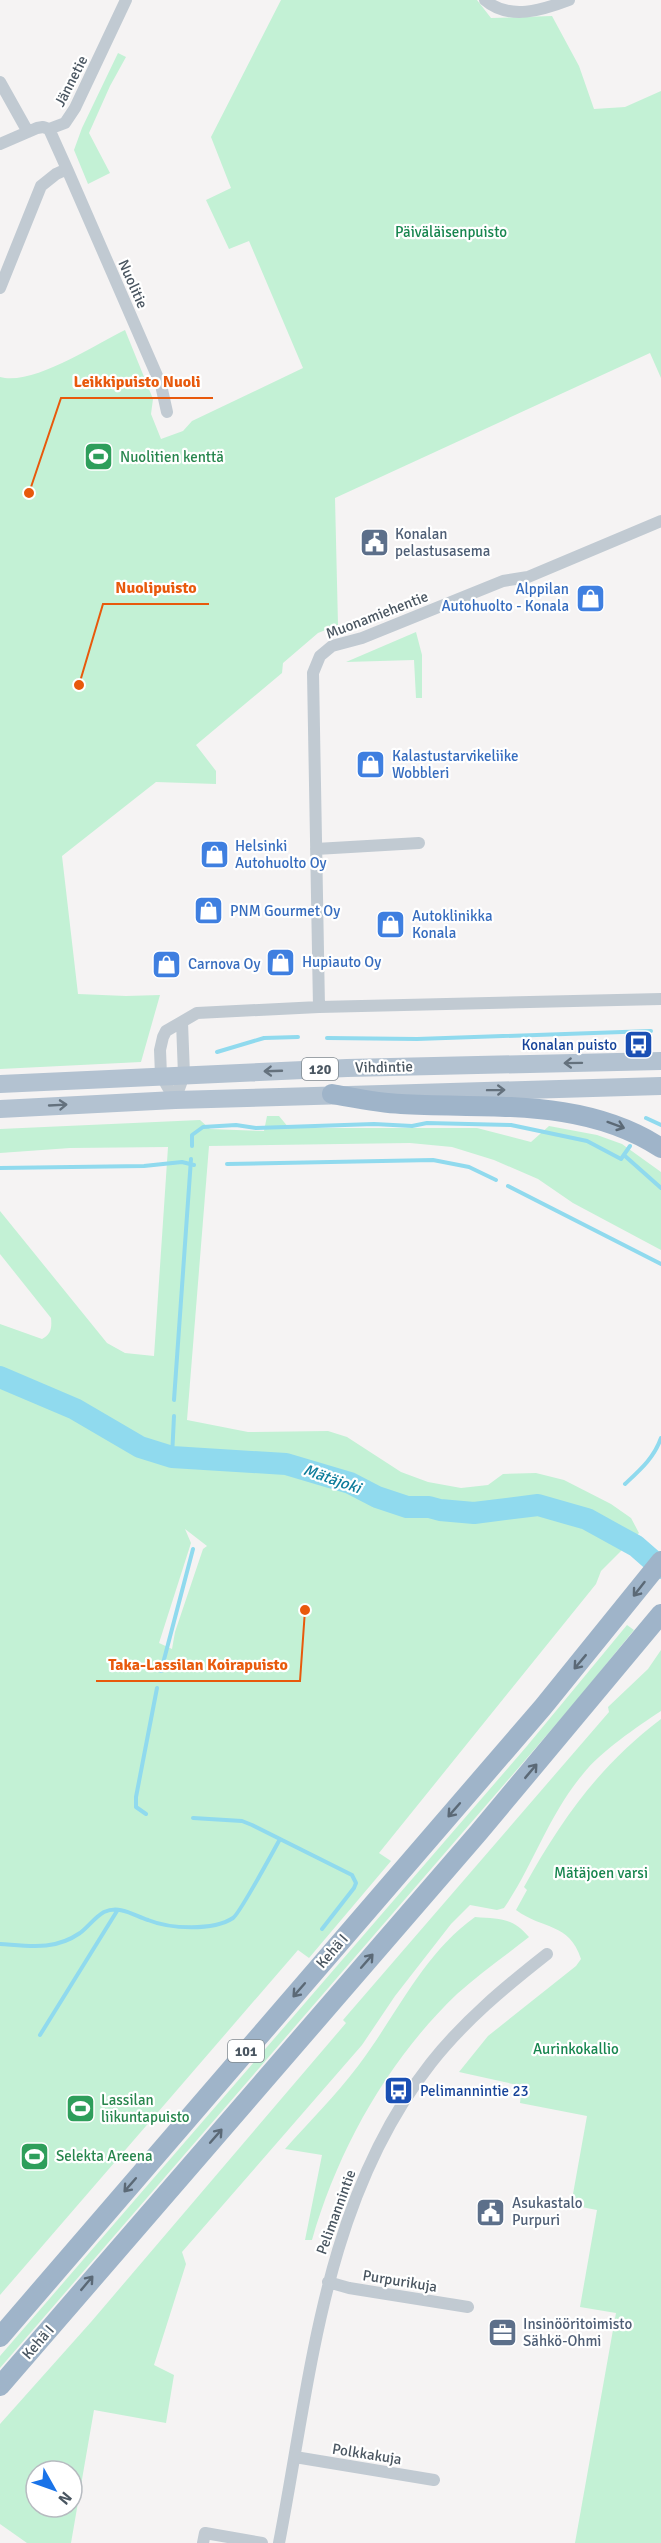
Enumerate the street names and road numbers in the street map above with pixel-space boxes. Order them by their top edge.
street label: Jännetie [51,53,91,109]
street label: Nuolitie [114,257,152,311]
street label: Muonamiehentie [323,587,431,643]
street label: Vihdintie [355,1057,413,1077]
road number: 120 [302,1058,338,1080]
street label: Kehä I [312,1930,352,1972]
road number: 101 [228,2040,264,2062]
street label: Pelimannintie [312,2167,360,2257]
street label: Purpurikuja [361,2266,439,2296]
street label: Kehä I [18,2321,58,2363]
street label: Polkkakuja [331,2440,403,2468]

